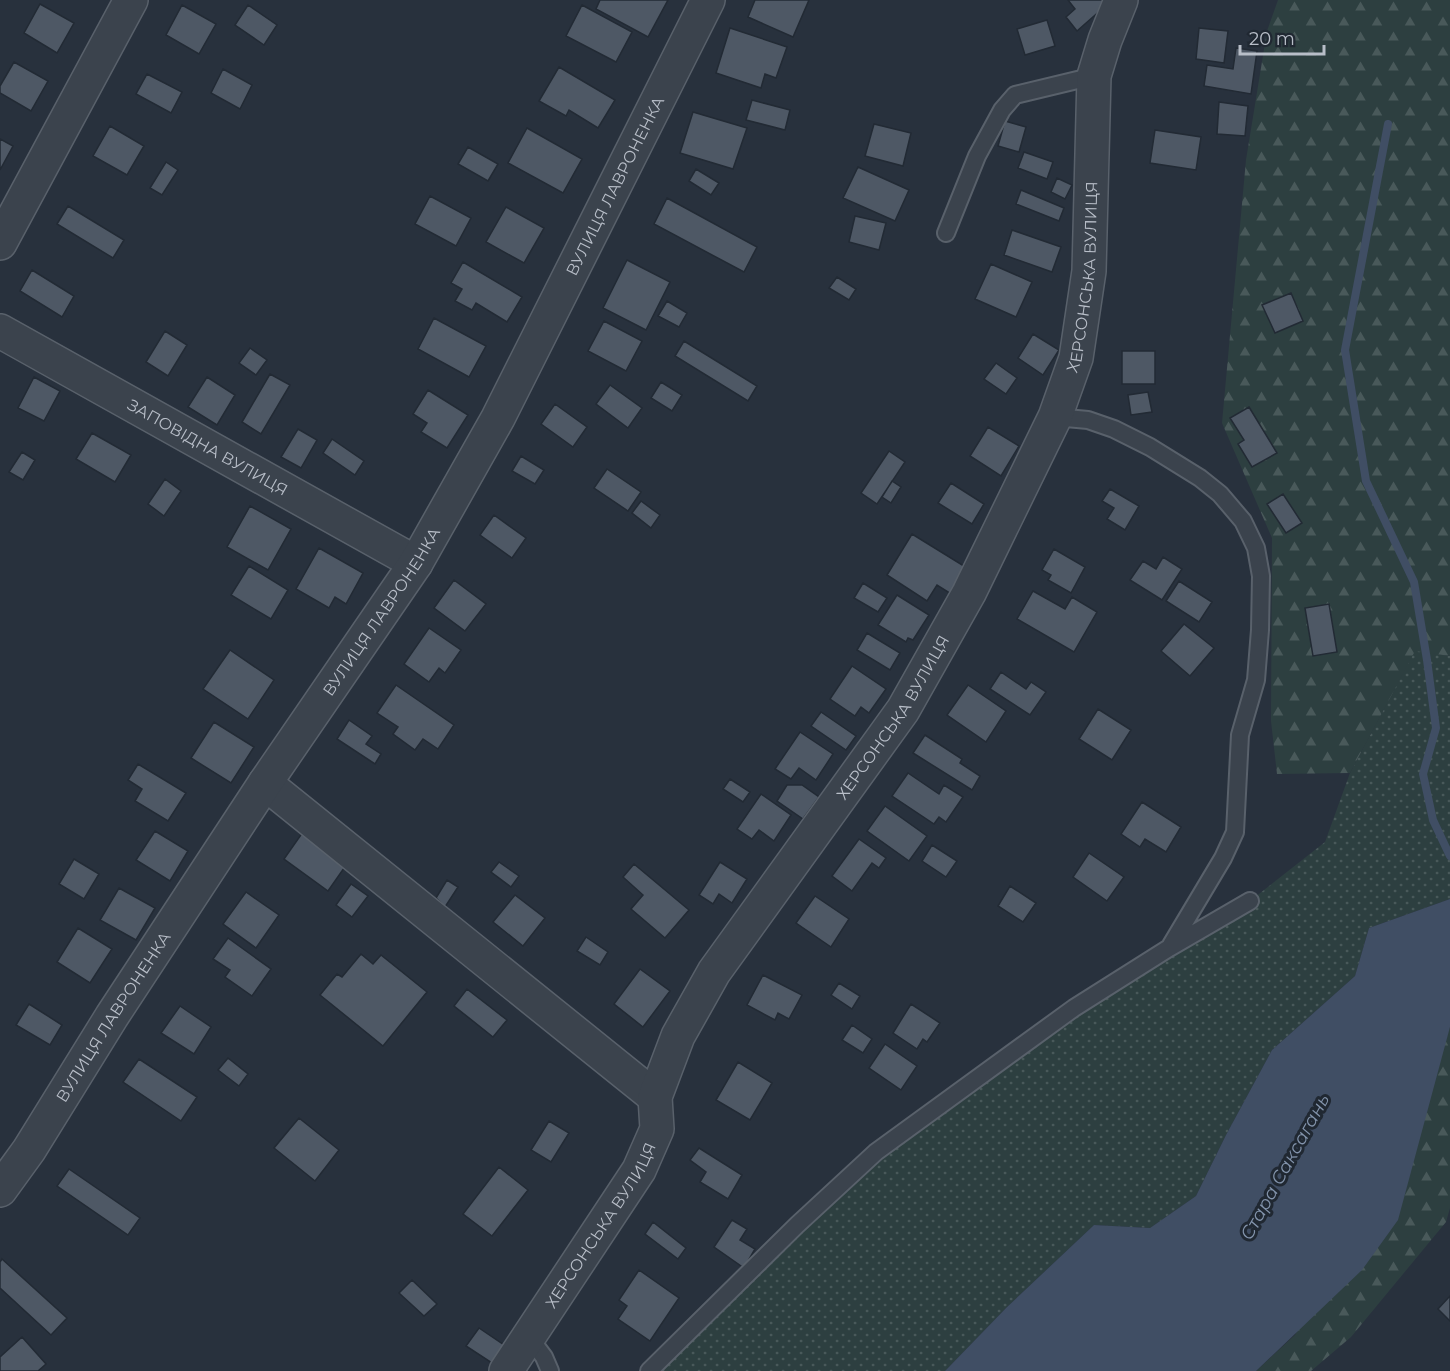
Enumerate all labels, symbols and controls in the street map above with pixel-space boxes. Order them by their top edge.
scale bar [1240,18,1324,56]
text: 20 m [1249,28,1295,50]
street label: ВУЛИЦЯ ЛАВРОНЕНКА [562,93,668,279]
street label: ХЕРСОНСЬКА ВУЛИЦЯ [1063,181,1101,375]
street label: ЗАПОВІДНА ВУЛИЦЯ [124,395,291,500]
street label: ВУЛИЦЯ ЛАВРОНЕНКА [319,524,444,699]
street label: ХЕРСОНСЬКА ВУЛИЦЯ [833,632,953,803]
street label: ВУЛИЦЯ ЛАВРОНЕНКА [52,928,175,1106]
water label: Стара Саксагань [1236,1090,1334,1244]
street label: ХЕРСОНСЬКА ВУЛИЦЯ [541,1140,660,1312]

